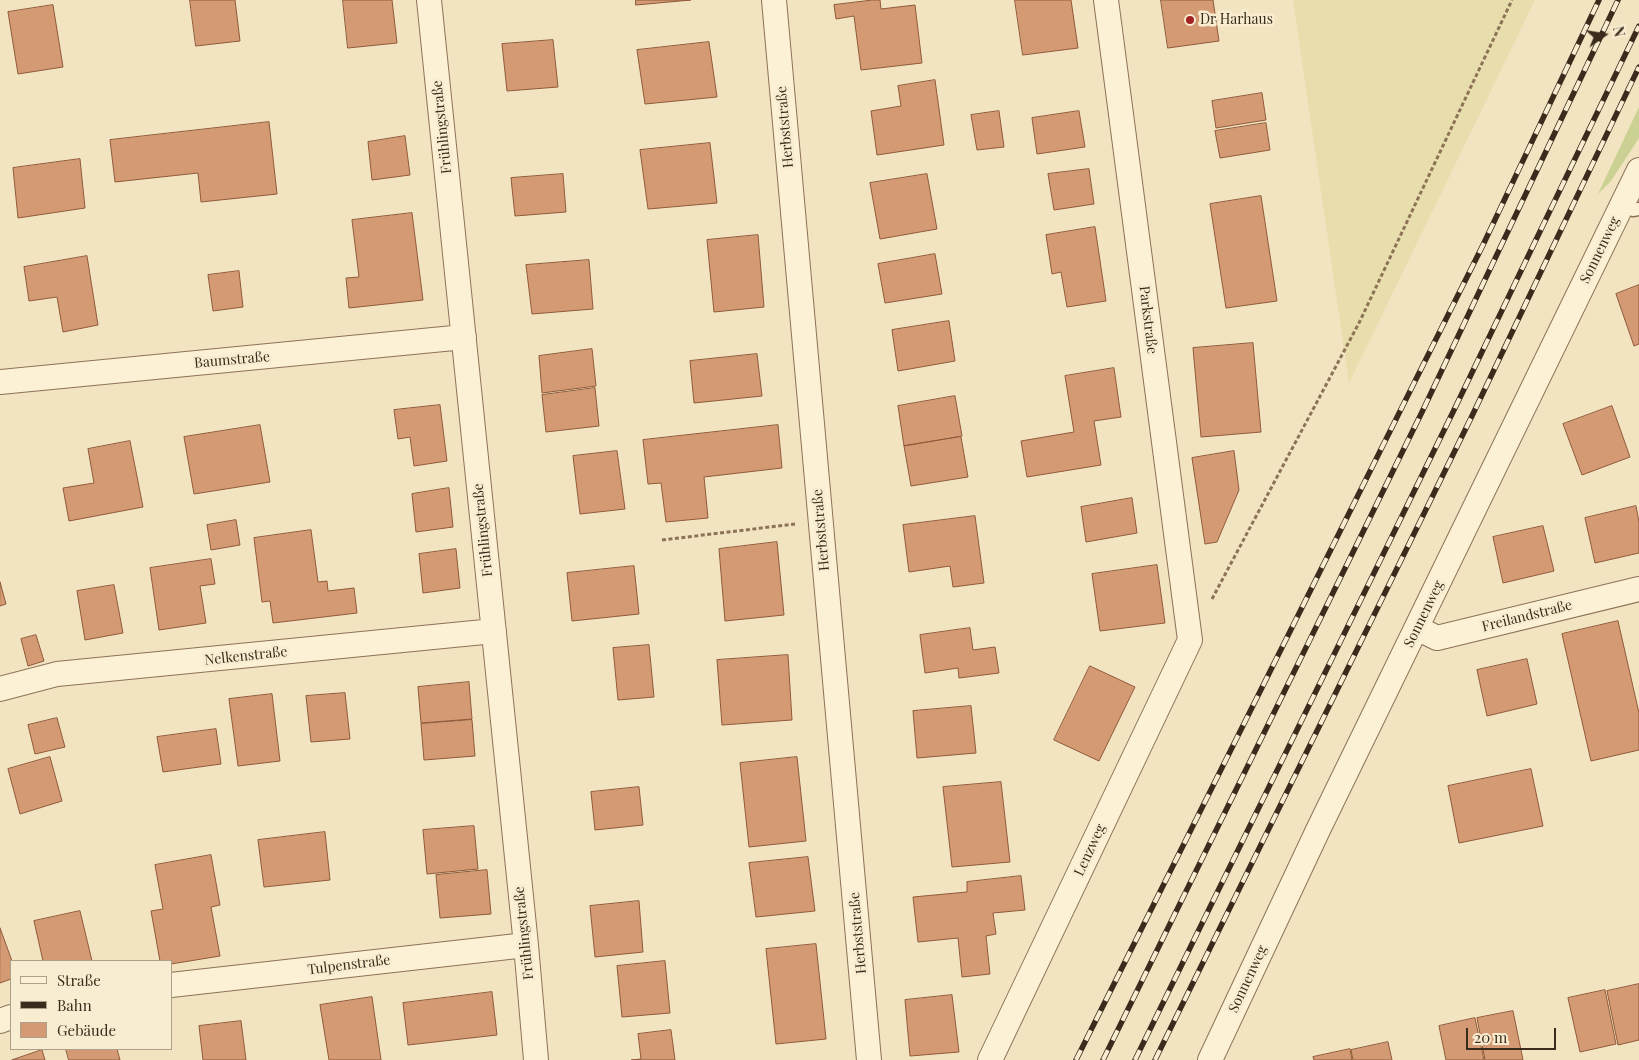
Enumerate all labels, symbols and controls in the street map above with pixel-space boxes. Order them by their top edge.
north arrow [1579,10,1629,60]
place label: Dr Harhaus [1200,12,1273,28]
marker: Dr Harhaus [1184,14,1196,26]
text: N [1609,24,1629,39]
street label: Frühlingstraße [429,79,455,175]
street label: Herbststraße [773,85,797,169]
street label: Sonnenweg [1577,214,1623,286]
street label: Parkstraße [1135,285,1161,355]
street label: Baumstraße [193,348,271,372]
street label: Frühlingstraße [470,482,496,578]
street label: Herbststraße [809,488,833,572]
street label: Sonnenweg [1401,578,1447,650]
street label: Freilandstraße [1480,597,1574,635]
street label: Nelkenstraße [204,643,288,669]
street label: Lenzweg [1071,821,1109,879]
street label: Frühlingstraße [511,885,537,981]
street label: Herbststraße [846,891,870,975]
street label: Sonnenweg [1225,943,1271,1015]
street label: Tulpenstraße [307,952,391,978]
legend [10,960,172,1050]
text: Straße [57,970,101,990]
text: Bahn [57,995,92,1015]
scale bar [1469,1018,1559,1050]
text: Gebäude [57,1020,116,1040]
text: 20 m [1474,1027,1507,1047]

